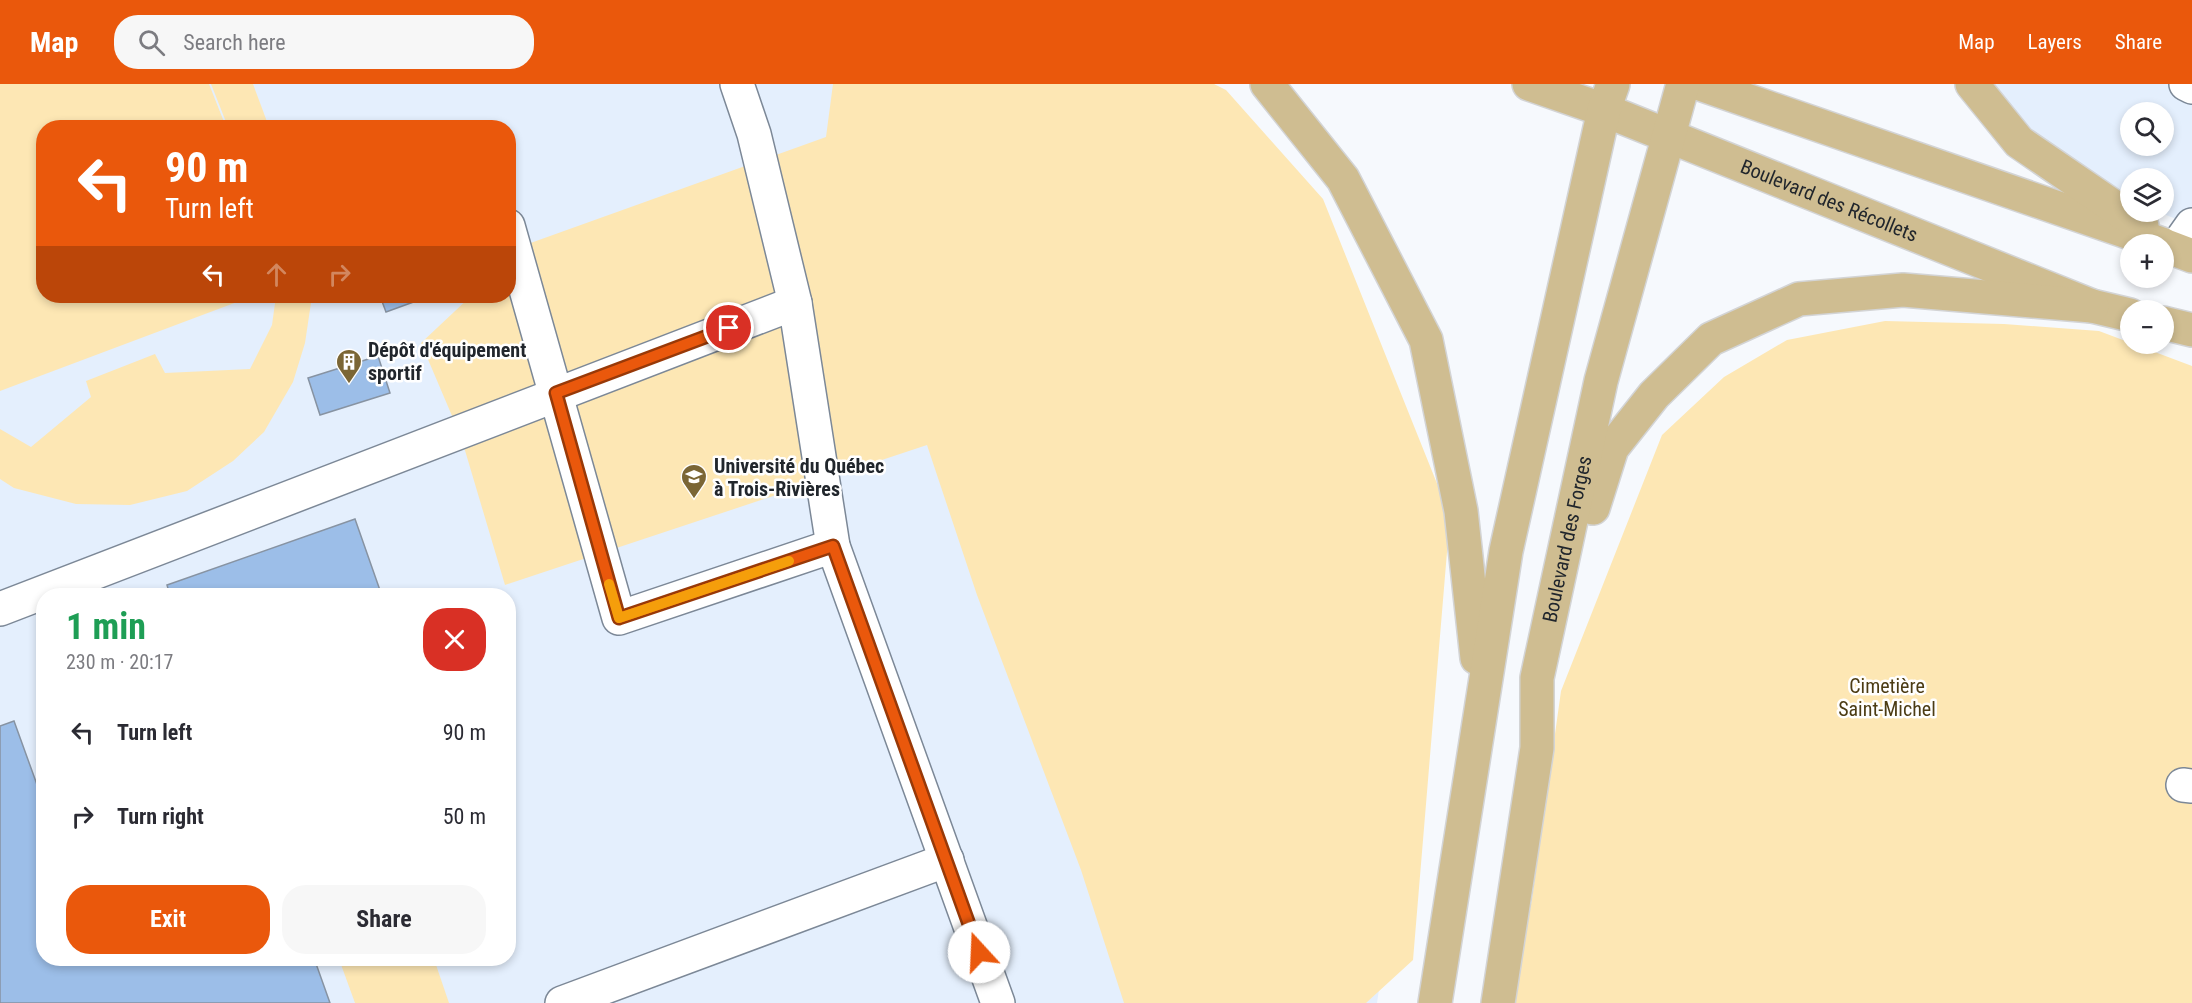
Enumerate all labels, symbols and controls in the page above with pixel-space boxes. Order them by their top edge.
search box [114,15,534,69]
text: Map [30,26,78,59]
icon: search [135,26,168,59]
text: Search here [183,30,286,55]
text: Map [1958,30,1995,54]
text: Layers [2028,30,2082,54]
text: Share [2115,30,2162,54]
map controls [2120,102,2174,354]
button: search [2120,102,2174,156]
text: 90 m [165,143,248,192]
icon: left [66,144,144,222]
street label: Boulevard des Récollets [1737,154,1921,247]
button: layers [2120,168,2174,222]
text: Turn left [165,193,254,225]
button: + [2120,234,2174,288]
icon: left [197,258,230,291]
icon: ahead [260,258,293,291]
icon: right [323,258,356,291]
button: − [2120,300,2174,354]
pin [703,302,754,353]
icon: arrive [712,311,745,344]
place label: Dépôt d'équipement sportif [368,338,526,385]
building icon: Dépôt d'équipement sportif [334,347,364,385]
place label: Université du Québec à Trois-Rivières [714,454,884,501]
street label: Boulevard des Forges [1537,454,1597,625]
school or university icon: Université du Québec à Trois-Rivières [679,462,709,500]
text: 1 min [66,606,146,648]
button: close [423,608,486,671]
text: 230 m · 20:17 [66,650,173,674]
park label: Cimetière Saint-Michel [1838,674,1936,721]
icon: left [66,716,99,749]
text: Turn left [117,720,192,745]
text: 90 m [443,720,486,745]
icon: right [66,800,99,833]
text: Turn right [117,804,204,829]
text: 50 m [443,804,486,829]
button: Exit [66,885,270,954]
button: Share [282,885,486,954]
position arrow [947,920,1011,984]

